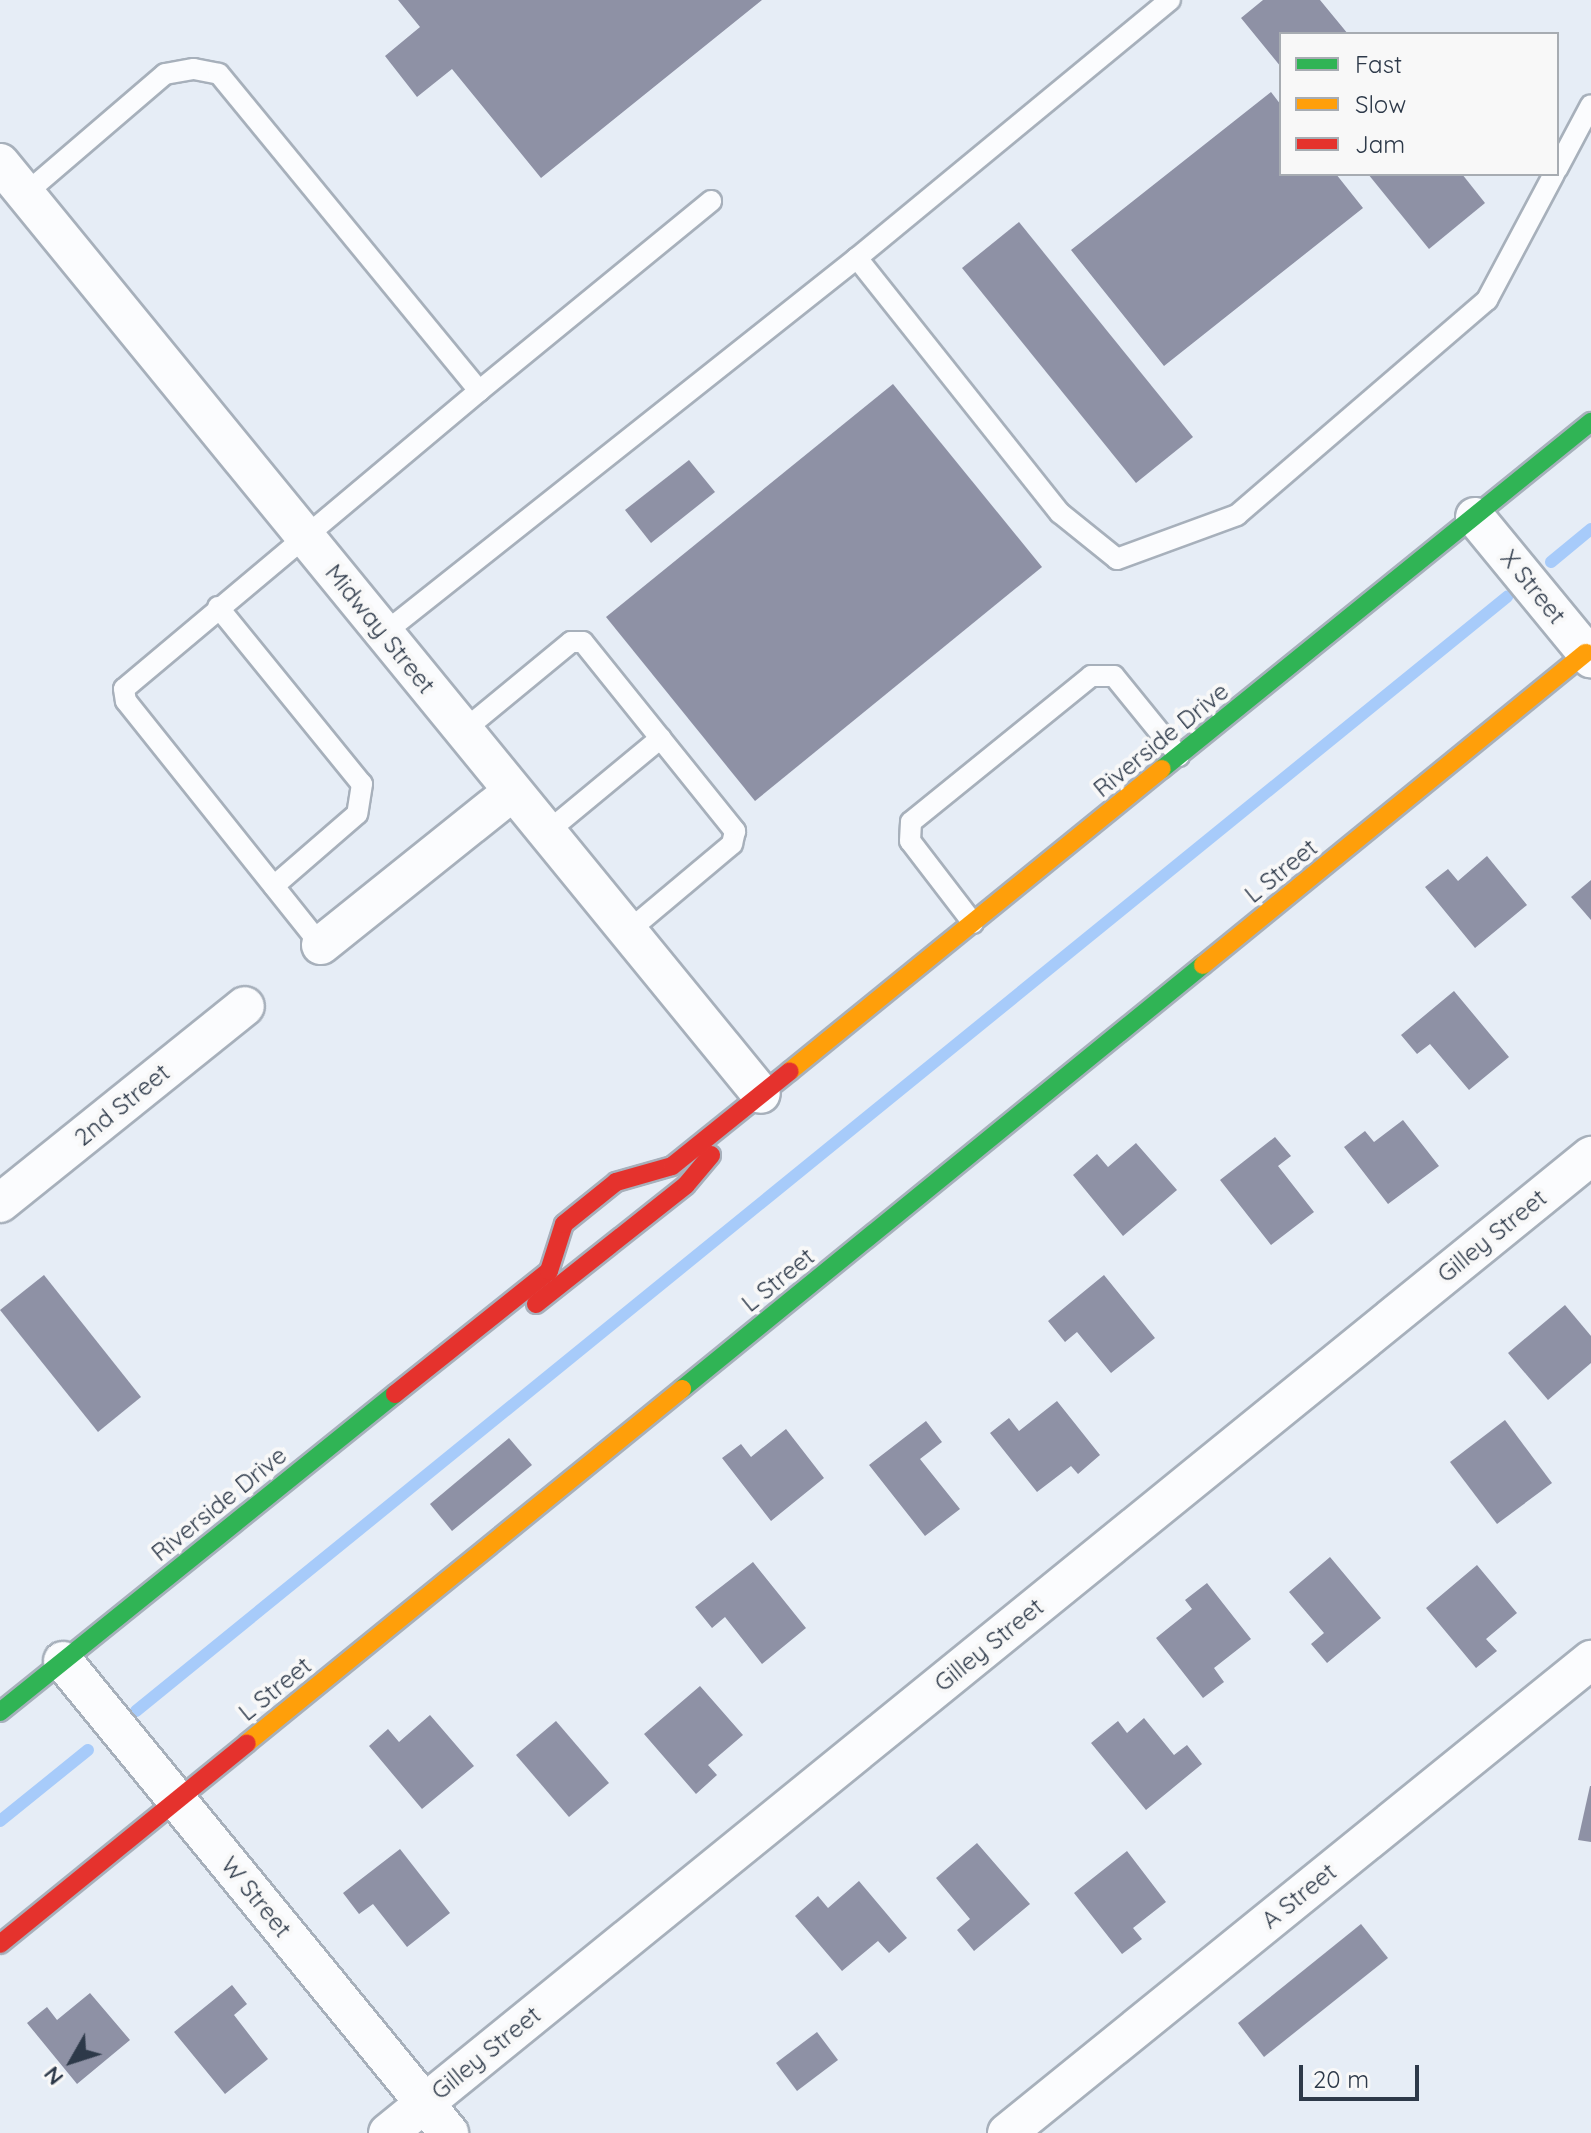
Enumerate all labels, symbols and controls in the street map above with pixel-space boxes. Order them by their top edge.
legend [1279,32,1559,176]
text: Fast [1355,49,1402,79]
text: Slow [1355,89,1406,119]
text: Jam [1355,129,1405,159]
street label: X Street [1495,544,1571,630]
street label: Midway Street [319,559,441,699]
street label: Riverside Drive [1088,677,1234,803]
street label: L Street [1239,833,1323,909]
street label: 2nd Street [69,1058,175,1152]
street label: Gilley Street [1432,1183,1552,1289]
street label: L Street [736,1242,820,1318]
street label: Riverside Drive [146,1441,292,1567]
street label: Gilley Street [929,1592,1049,1698]
street label: L Street [233,1651,317,1727]
street label: W Street [215,1851,297,1943]
street label: A Street [1256,1857,1342,1935]
street label: Gilley Street [426,2000,546,2106]
north arrow [32,2021,112,2101]
scale bar [1303,2049,1423,2099]
text: N [37,2061,69,2091]
text: 20 m [1313,2064,1369,2094]

